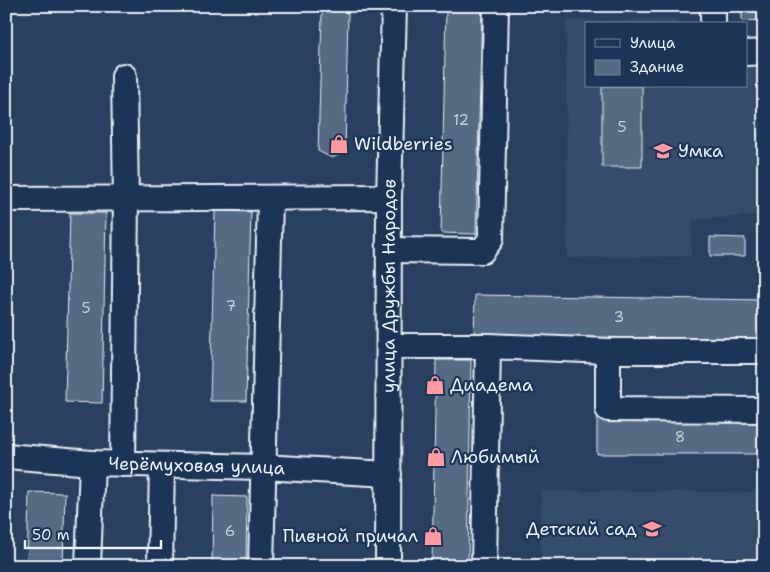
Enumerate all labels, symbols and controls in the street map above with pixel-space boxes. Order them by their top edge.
legend [585,22,748,88]
text: Улица [630,33,676,53]
text: Здание [630,57,684,77]
house number: 12 [453,110,469,130]
house number: 5 [617,117,627,137]
place label: Wildberries [354,132,453,156]
shop icon: Wildberries [328,133,350,155]
place label: Умка [678,139,723,163]
school or university icon: Умка [652,140,674,162]
street label: улица Дружбы Народов [376,179,401,393]
house number: 7 [226,296,236,316]
house number: 5 [81,298,91,318]
house number: 3 [614,307,624,327]
place label: Диадема [450,373,533,397]
shop icon: Диадема [424,374,446,396]
house number: 8 [675,427,685,447]
place label: Любимый [451,445,540,469]
shop icon: Любимый [425,446,447,468]
street label: Черёмуховая улица [108,451,286,480]
scale bar [25,517,161,549]
place label: Детский сад [526,517,638,541]
school or university icon: Детский сад [641,518,663,540]
house number: 6 [225,521,235,541]
place label: Пивной причал [283,524,418,548]
text: 50 m [32,525,70,545]
shop icon: Пивной причал [422,525,444,547]

